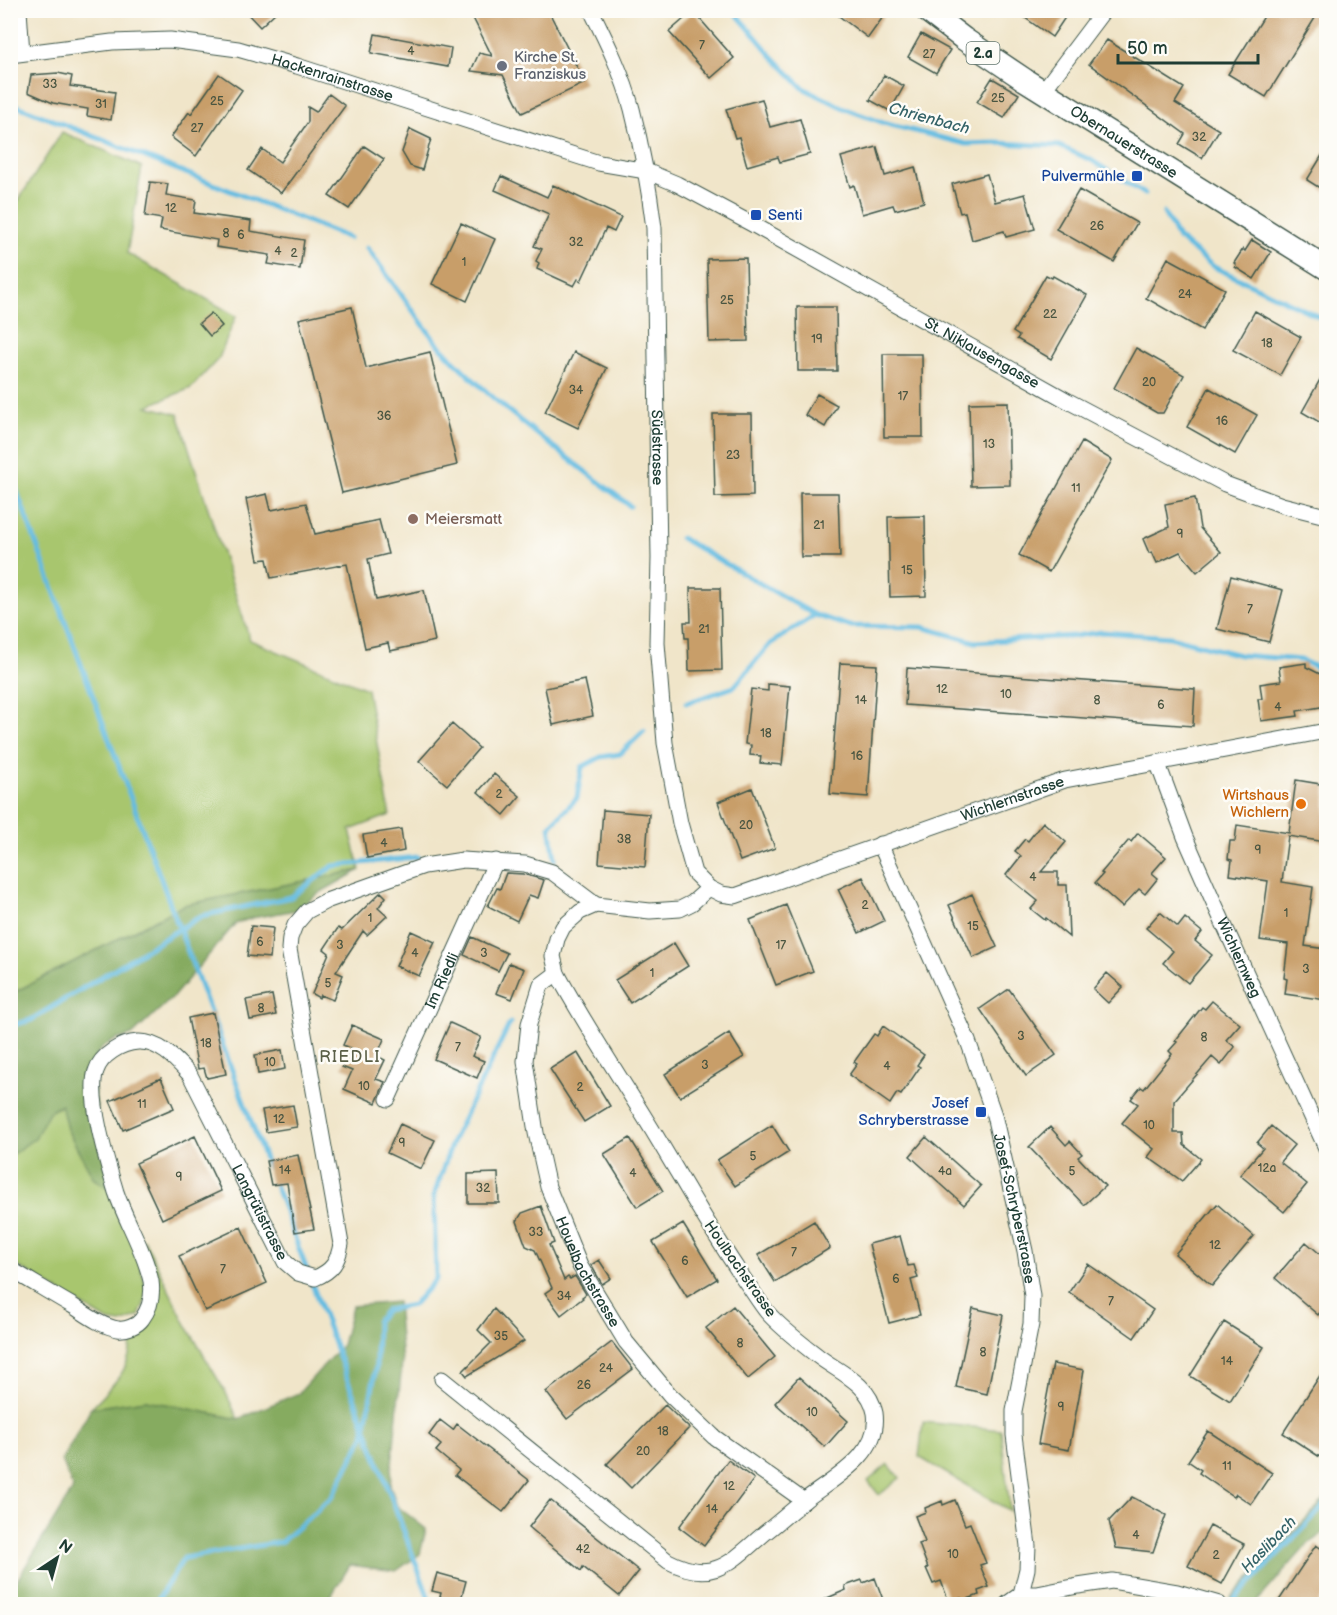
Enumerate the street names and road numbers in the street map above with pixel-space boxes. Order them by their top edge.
road number: 2.a [966,42,1000,64]
street label: Hackenrainstrasse [269,50,396,106]
street label: Obernauerstrasse [1067,101,1181,183]
street label: St. Niklausengasse [921,313,1043,393]
street label: Südstrasse [647,410,667,486]
street label: Wichlernstrasse [958,772,1067,825]
street label: Wichlernweg [1212,914,1266,1001]
street label: Im Riedli [421,950,463,1012]
street label: Josef-Schryberstrasse [989,1132,1039,1285]
street label: Langrütistrasse [227,1161,292,1264]
street label: Houelbachstrasse [551,1214,624,1331]
street label: Houlbachstrasse [700,1217,780,1321]

